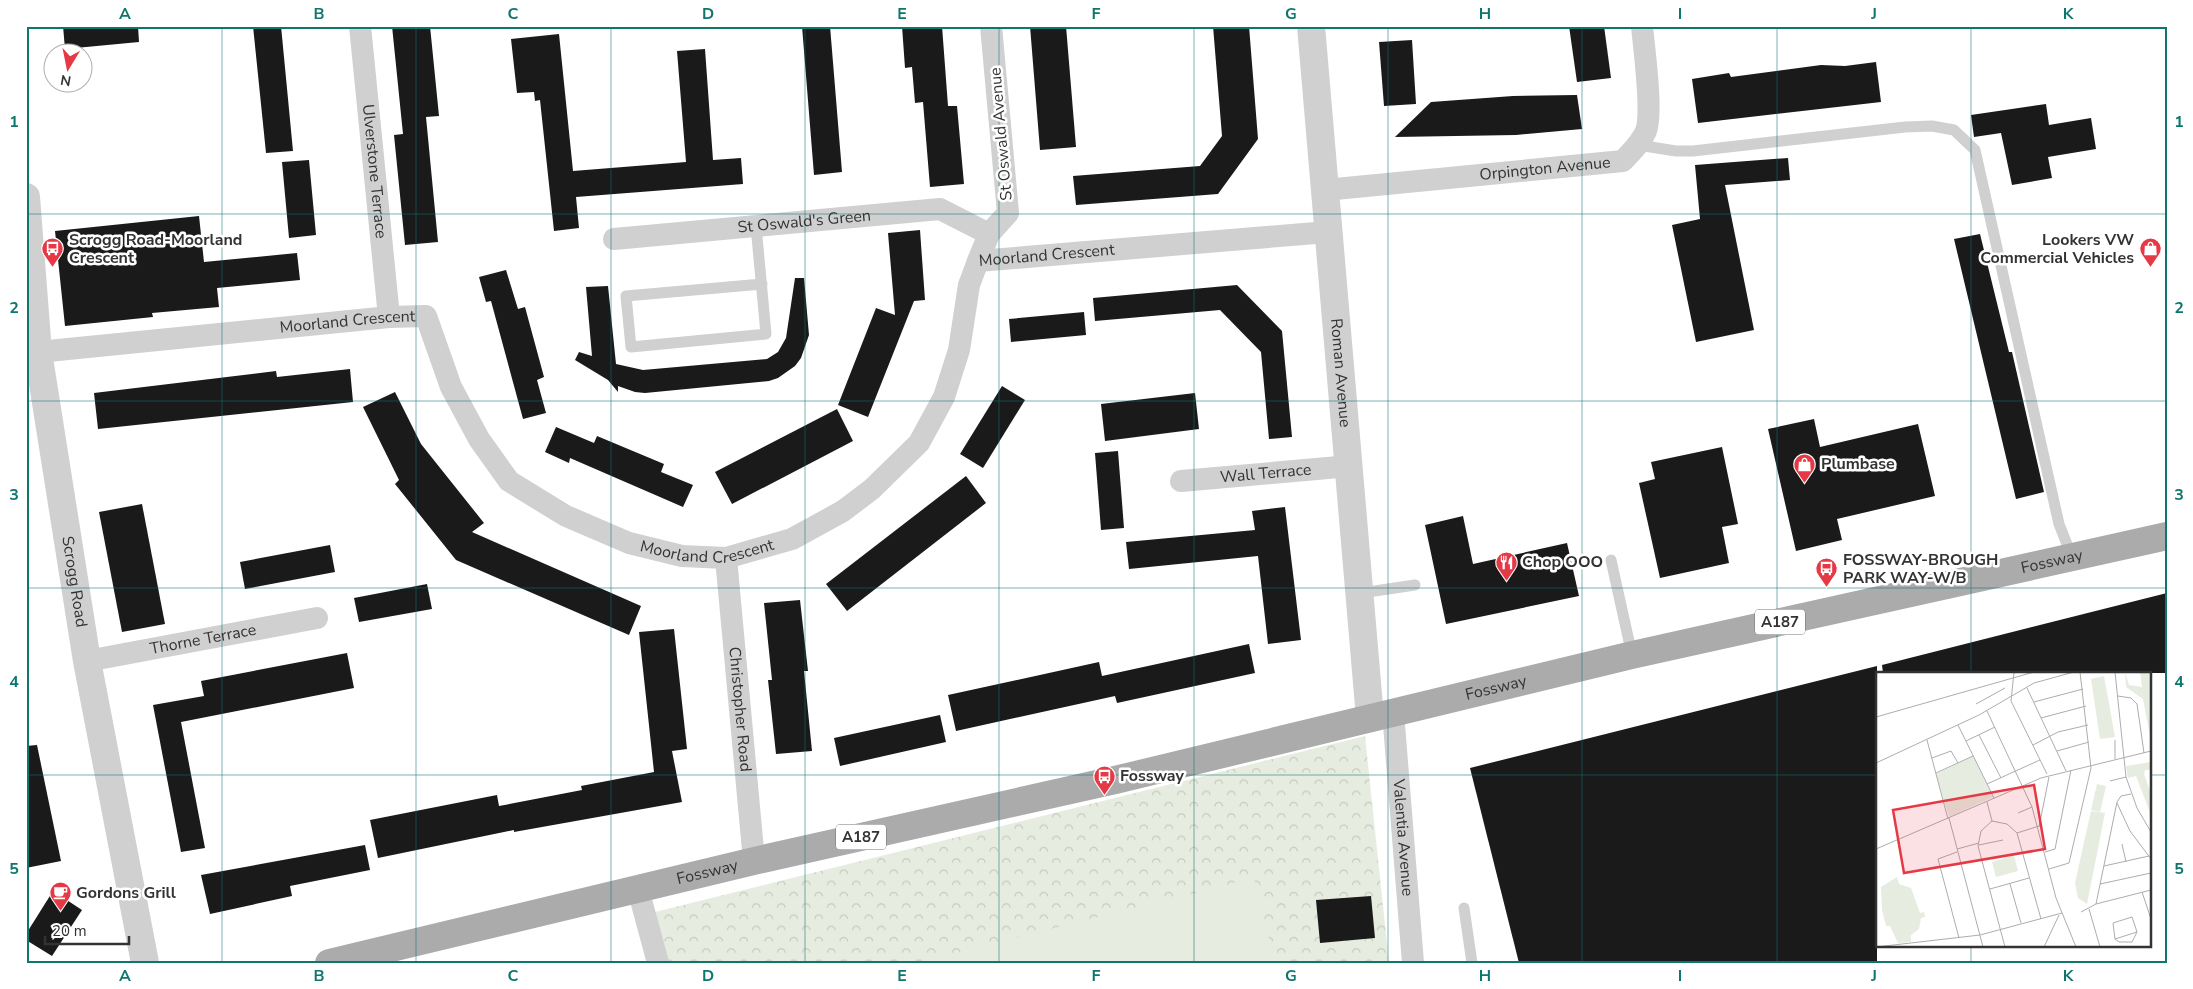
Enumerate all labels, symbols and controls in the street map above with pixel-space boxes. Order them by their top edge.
text: A [119,3,131,25]
text: B [313,3,325,25]
text: C [508,3,519,25]
text: D [702,3,714,25]
text: E [897,3,907,25]
text: F [1092,3,1101,25]
text: G [1285,3,1297,25]
text: H [1479,3,1491,25]
text: I [1678,3,1682,25]
text: J [1870,3,1877,25]
text: K [2063,3,2075,25]
north arrow [42,42,92,92]
street label: St Oswald Avenue [984,66,1018,202]
text: N [59,70,73,91]
street label: Ulverstone Terrace [357,103,392,239]
text: 1 [9,111,19,133]
text: 1 [2174,111,2184,133]
street label: Orpington Avenue [1478,151,1612,186]
street label: St Oswald's Green [737,204,872,239]
place label: Scrogg Road-Moorland Crescent [69,229,242,269]
place label: Lookers VW Commercial Vehicles [1980,229,2134,269]
bus stop icon: Scrogg Road-Moorland Crescent [41,237,65,268]
shop icon: Lookers VW Commercial Vehicles [2138,237,2162,268]
street label: Moorland Crescent [978,239,1116,272]
text: 2 [9,297,19,319]
text: 2 [2174,297,2184,319]
street label: Moorland Crescent [279,305,416,339]
street label: Roman Avenue [1325,317,1356,428]
shop icon: Plumbase [1793,452,1817,483]
place label: Plumbase [1821,453,1895,475]
street label: Wall Terrace [1219,458,1312,488]
text: 3 [9,484,19,506]
text: 3 [2174,484,2184,506]
street label: Moorland Crescent [638,534,777,569]
street label: Scrogg Road [56,535,92,629]
street label: Fossway [2019,544,2085,579]
place label: FOSSWAY-BROUGH PARK WAY-W/B [1843,549,1998,589]
restaurant icon: Chop OOO [1494,550,1518,581]
place label: Chop OOO [1522,551,1603,573]
bus stop icon: FOSSWAY-BROUGH PARK WAY-W/B [1815,557,1839,588]
road number: A187 [1755,610,1805,634]
street label: Thorne Terrace [148,619,258,660]
street label: Christopher Road [723,646,757,773]
street label: Fossway [1463,670,1530,706]
text: 4 [9,671,19,693]
text: 4 [2174,671,2184,693]
inset map [1876,672,2150,946]
bus stop icon: Fossway [1092,764,1116,795]
place label: Fossway [1120,765,1185,787]
street label: Valentia Avenue [1387,777,1419,897]
road number: A187 [836,824,886,850]
street label: Fossway [674,854,741,890]
text: 5 [9,858,19,880]
text: 5 [2174,858,2184,880]
cafe icon: Gordons Grill [48,881,72,912]
place label: Gordons Grill [76,882,176,904]
scale bar [45,914,129,946]
text: 20 m [52,921,87,941]
text: A [119,965,131,987]
text: B [313,965,325,987]
text: C [508,965,519,987]
text: D [702,965,714,987]
text: E [897,965,907,987]
text: F [1092,965,1101,987]
text: G [1285,965,1297,987]
text: H [1479,965,1491,987]
text: I [1678,965,1682,987]
text: J [1870,965,1877,987]
text: K [2063,965,2075,987]

